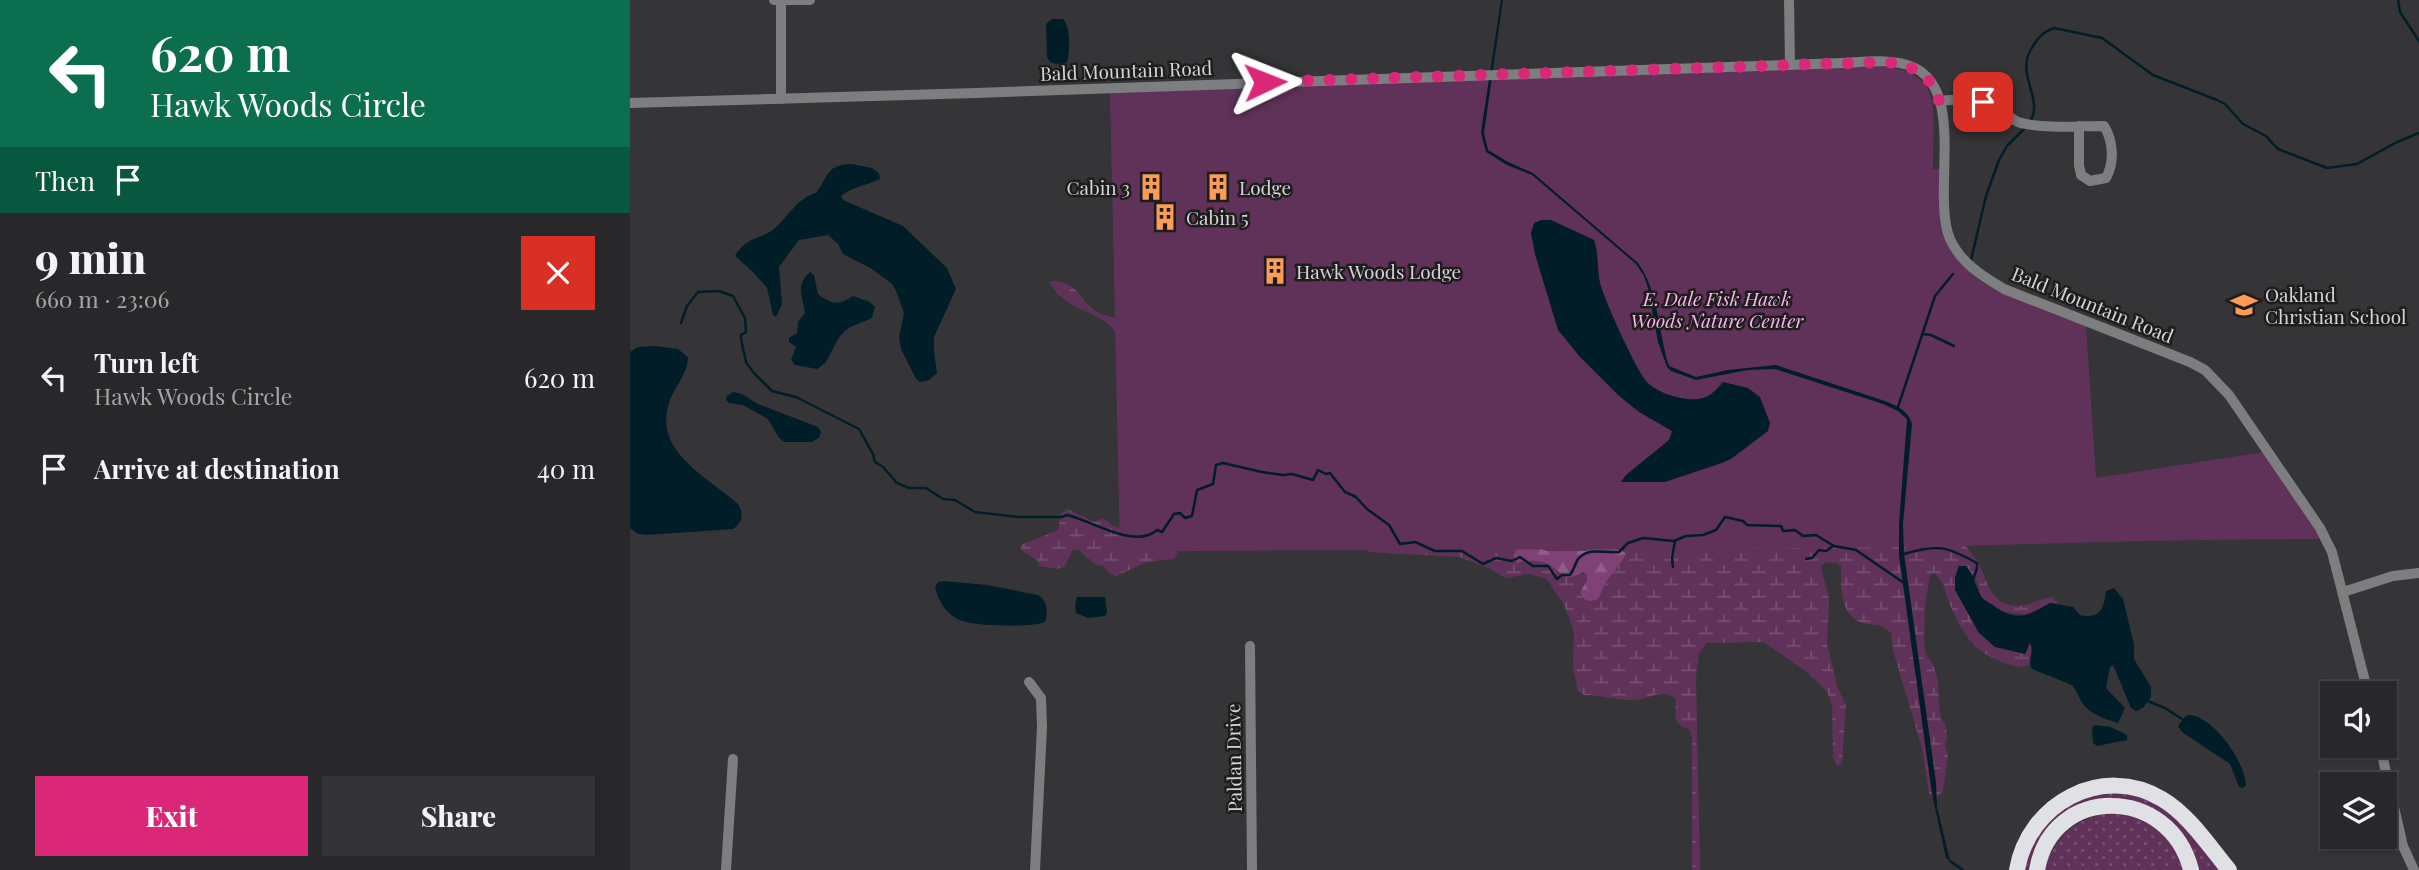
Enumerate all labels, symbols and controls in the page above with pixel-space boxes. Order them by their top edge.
text: 620 m [150,19,290,84]
icon: left [35,28,126,119]
position arrow [1228,45,1302,119]
street label: Bald Mountain Road [1039,54,1213,86]
pin [1953,72,2013,132]
text: Hawk Woods Circle [150,82,426,125]
icon: arrive [1964,83,2002,121]
icon: arrive [109,161,147,199]
text: Then [35,163,95,198]
building icon: Cabin 3 [1136,172,1166,202]
building icon: Lodge [1203,172,1233,202]
place label: Cabin 3 [1067,174,1130,200]
place label: Lodge [1239,174,1291,200]
building icon: Cabin 5 [1150,202,1180,232]
place label: Cabin 5 [1186,204,1249,230]
text: 9 min [35,229,146,285]
button: close [521,236,595,310]
building icon: Hawk Woods Lodge [1260,256,1290,286]
place label: Hawk Woods Lodge [1296,258,1461,284]
street label: Bald Mountain Road [2008,260,2178,348]
place label: Oakland Christian School [2265,281,2407,329]
text: 660 m · 23:06 [35,283,169,314]
park label: E. Dale Fisk Hawk Woods Nature Center [1631,285,1804,333]
school or university icon: Oakland Christian School [2229,290,2259,320]
text: Turn left [94,345,199,380]
icon: left [35,359,73,397]
text: 620 m [524,360,595,395]
text: Hawk Woods Circle [94,380,292,411]
icon: arrive [35,450,73,488]
text: Arrive at destination [94,451,340,486]
text: 40 m [537,451,595,486]
map controls [2320,681,2397,849]
button: sound [2320,681,2397,758]
street label: Paldan Drive [1219,703,1247,813]
button: layers [2320,772,2397,849]
button: Exit [35,776,308,856]
button: Share [322,776,595,856]

